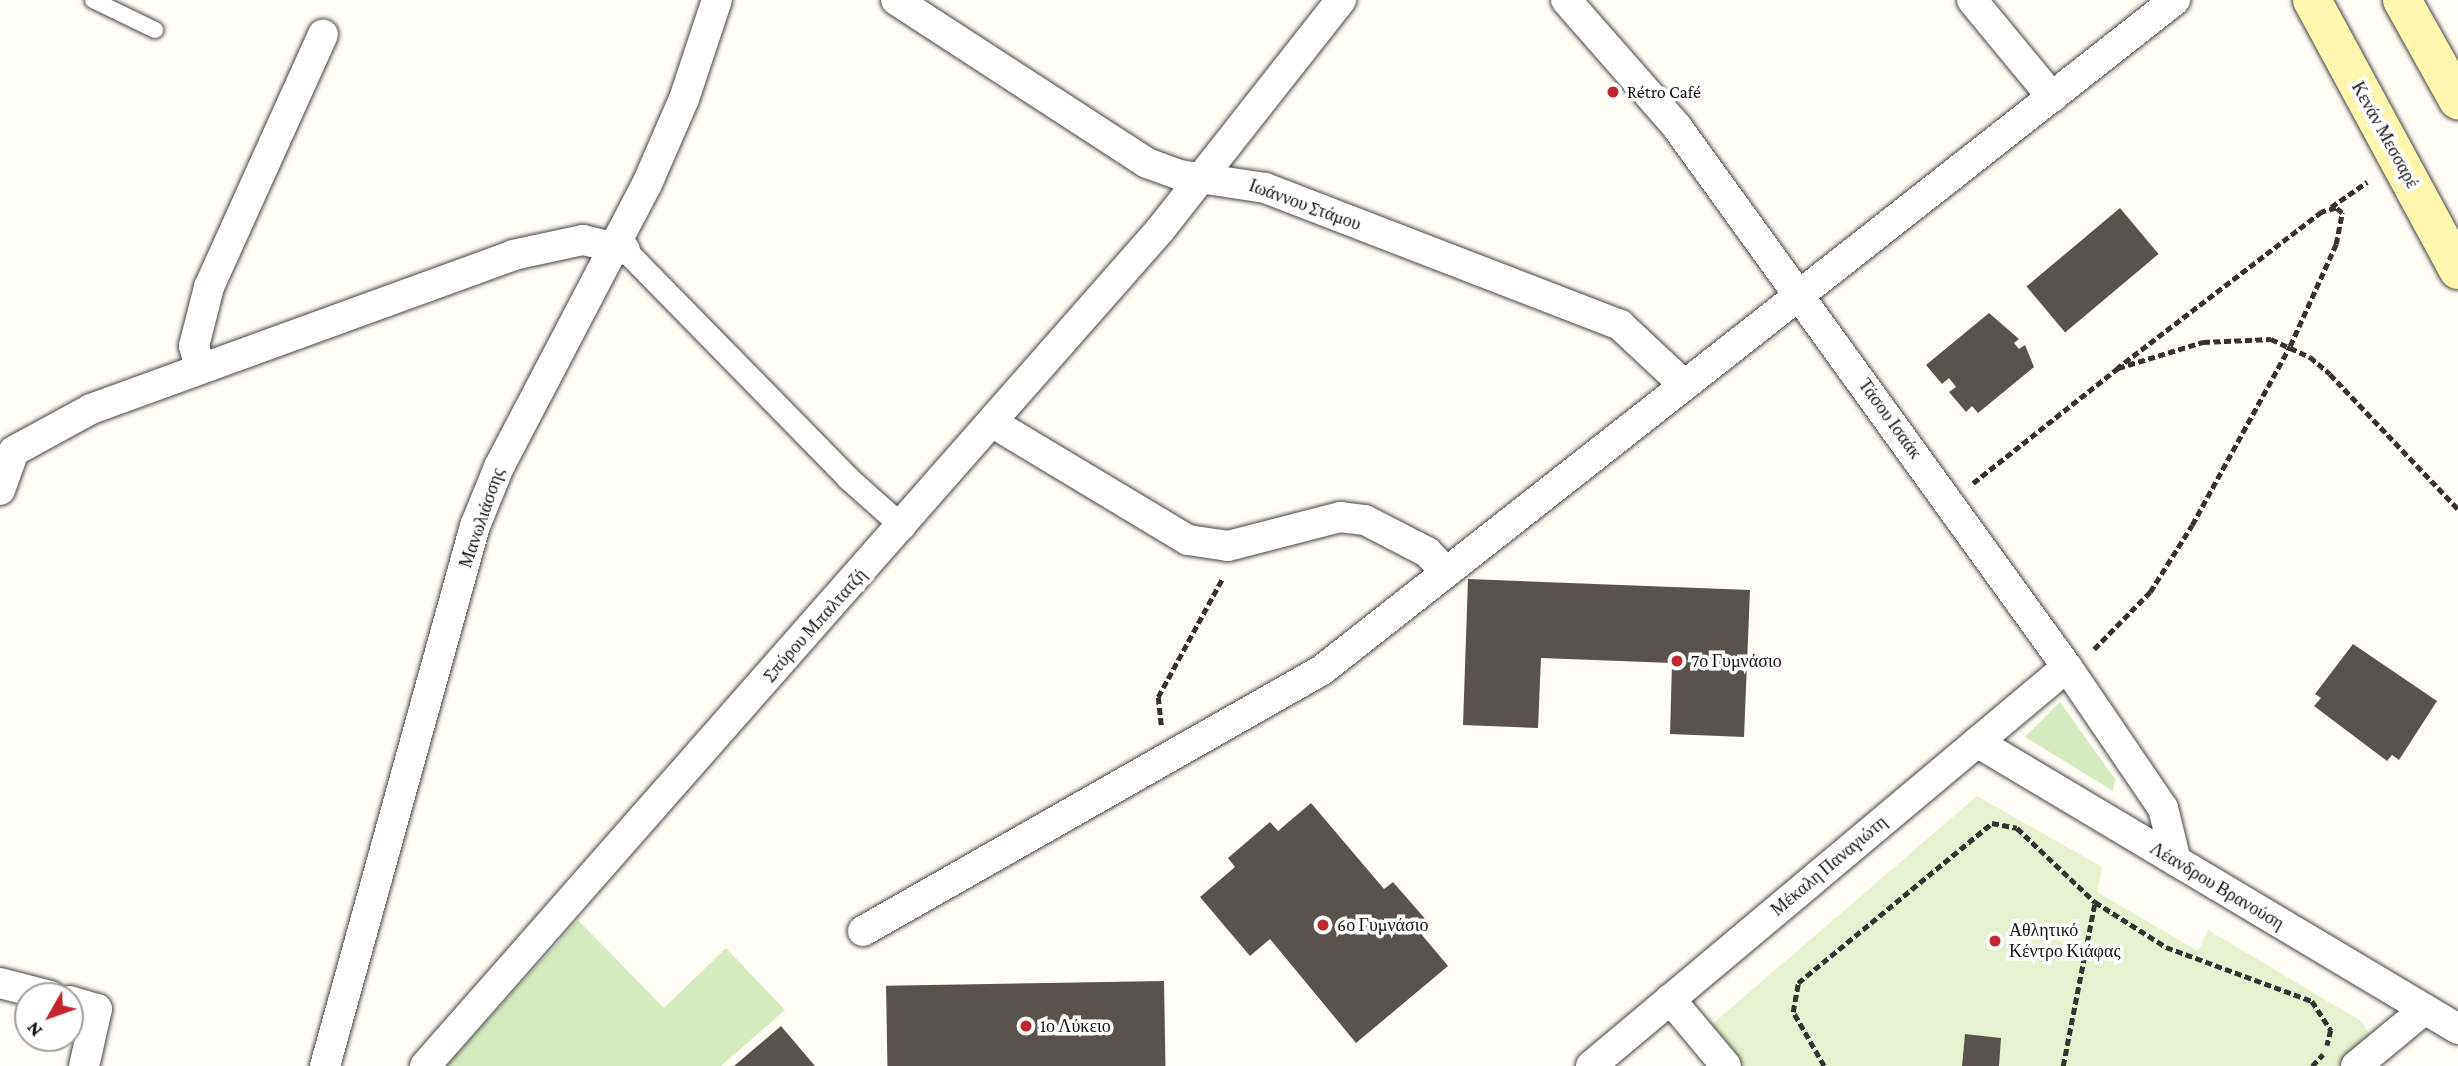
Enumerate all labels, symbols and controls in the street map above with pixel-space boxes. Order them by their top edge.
street label: Κενάν Μεσσαρέ [2347,78,2423,192]
place label: Rétro Café [1627,81,1701,103]
marker: Rétro Café [1605,84,1621,100]
street label: Ιωάννου Στάμου [1246,175,1364,235]
street label: Τάσου Ισαάκ [1854,375,1926,463]
street label: Μανωλιάσσης [455,465,509,571]
street label: Σπύρου Μπαλτατζή [759,564,871,686]
place label: 7ο Γυμνάσιο [1691,650,1782,672]
marker: 7ο Γυμνάσιο [1669,653,1685,669]
street label: Μέκαλη Παναγιώτη [1767,811,1891,921]
street label: Λέανδρου Βρανούση [2146,837,2288,935]
place label: 6ο Γυμνάσιο [1337,914,1429,936]
marker: 6ο Γυμνάσιο [1315,917,1331,933]
place label: Αθλητικό Κέντρο Κιάφας [2009,920,2121,962]
marker: Αθλητικό Κέντρο Κιάφας [1987,933,2003,949]
north arrow [14,982,84,1052]
place label: 1ο Λύκειο [1040,1015,1111,1037]
text: N [22,1018,46,1041]
marker: 1ο Λύκειο [1018,1018,1034,1034]

